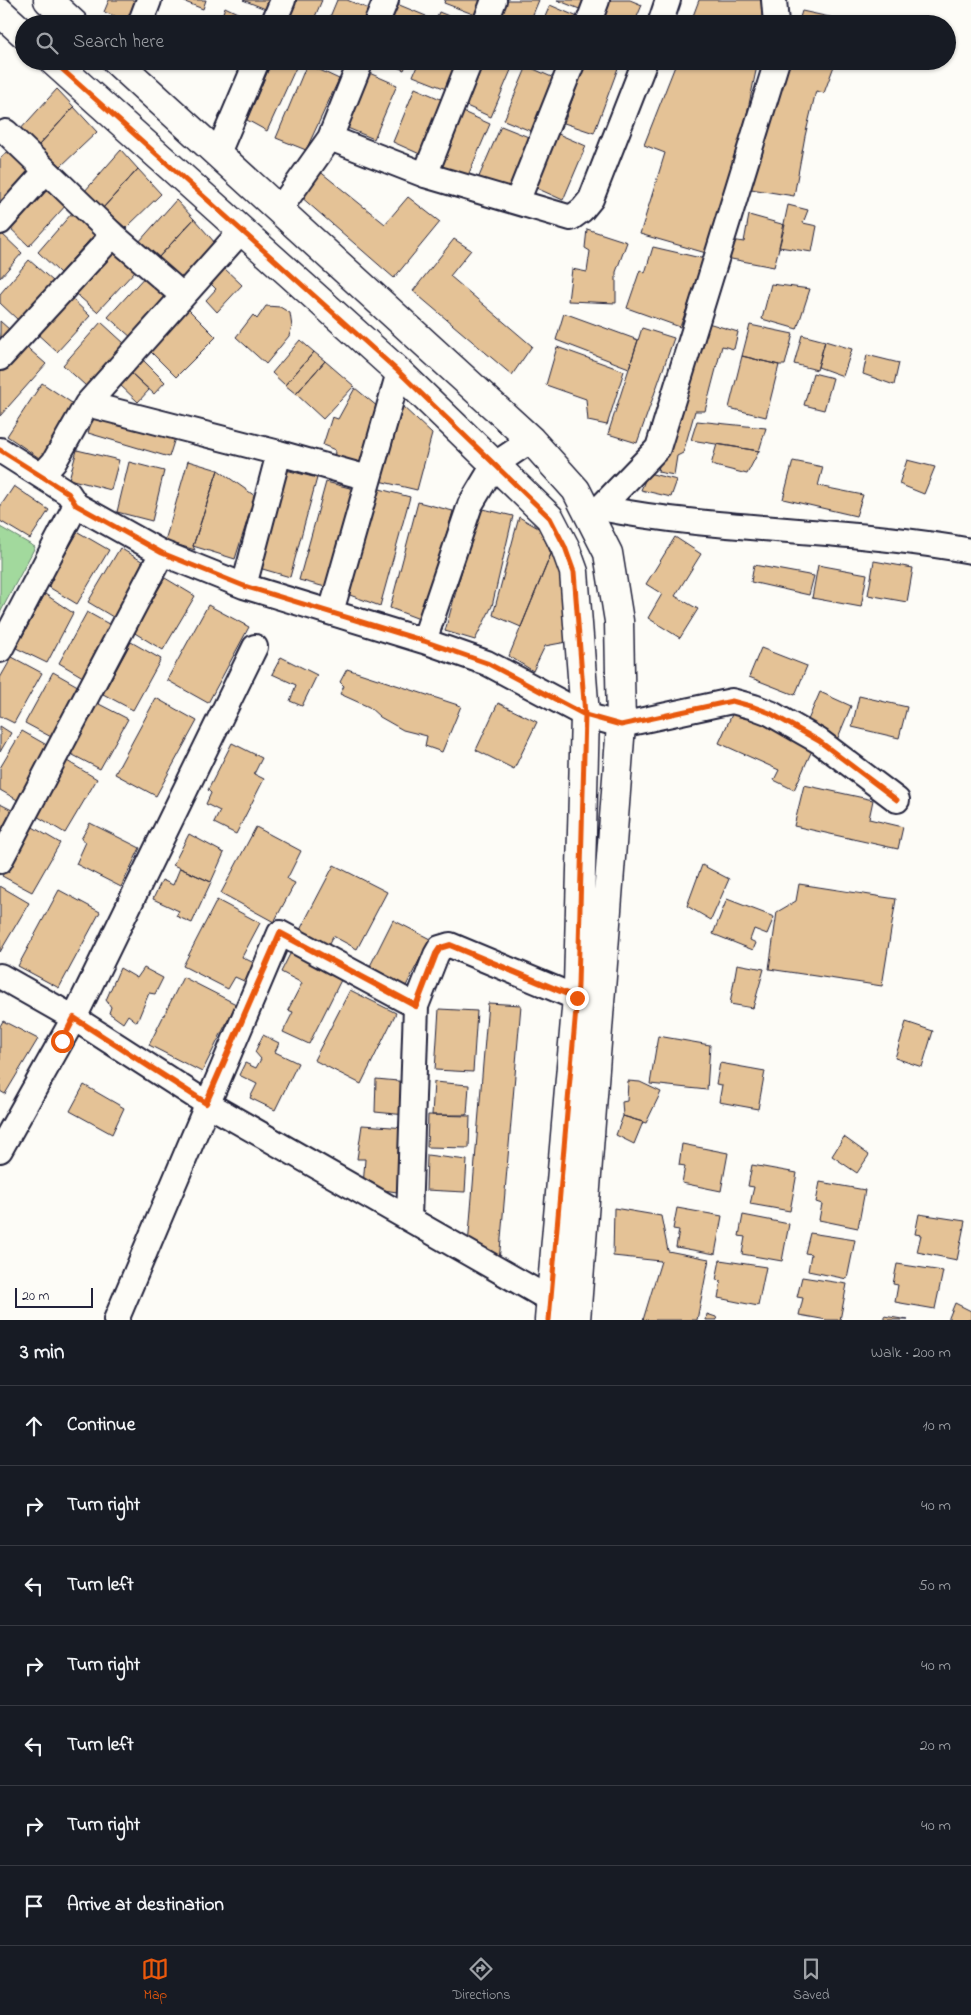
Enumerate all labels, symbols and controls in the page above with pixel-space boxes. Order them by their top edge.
search box [15,15,956,70]
icon: search [33,29,61,57]
text: Search here [73,29,164,56]
route end [566,987,589,1010]
route start [51,1030,74,1053]
scale bar [15,1285,92,1308]
text: 20 m [22,1286,49,1307]
text: 3 min [20,1338,64,1368]
text: Walk · 200 m [871,1341,951,1365]
icon: ahead [20,1412,48,1440]
text: Continue [67,1412,135,1439]
text: 10 m [923,1414,951,1438]
icon: right [20,1492,48,1520]
text: Turn right [67,1492,140,1519]
text: 40 m [921,1494,951,1518]
icon: left [20,1572,48,1600]
text: Turn left [67,1572,134,1599]
text: 50 m [919,1574,951,1598]
icon: right [20,1652,48,1680]
text: Turn right [67,1652,140,1679]
text: 40 m [921,1654,951,1678]
icon: left [20,1732,48,1760]
text: Turn left [67,1732,134,1759]
text: 20 m [920,1734,951,1758]
icon: right [20,1812,48,1840]
text: Turn right [67,1812,140,1839]
text: 40 m [921,1814,951,1838]
icon: arrive [20,1892,48,1920]
text: Arrive at destination [67,1892,224,1919]
tab: Map [141,1955,169,2006]
tab: Directions [452,1955,510,2006]
tab: Saved [793,1955,830,2006]

